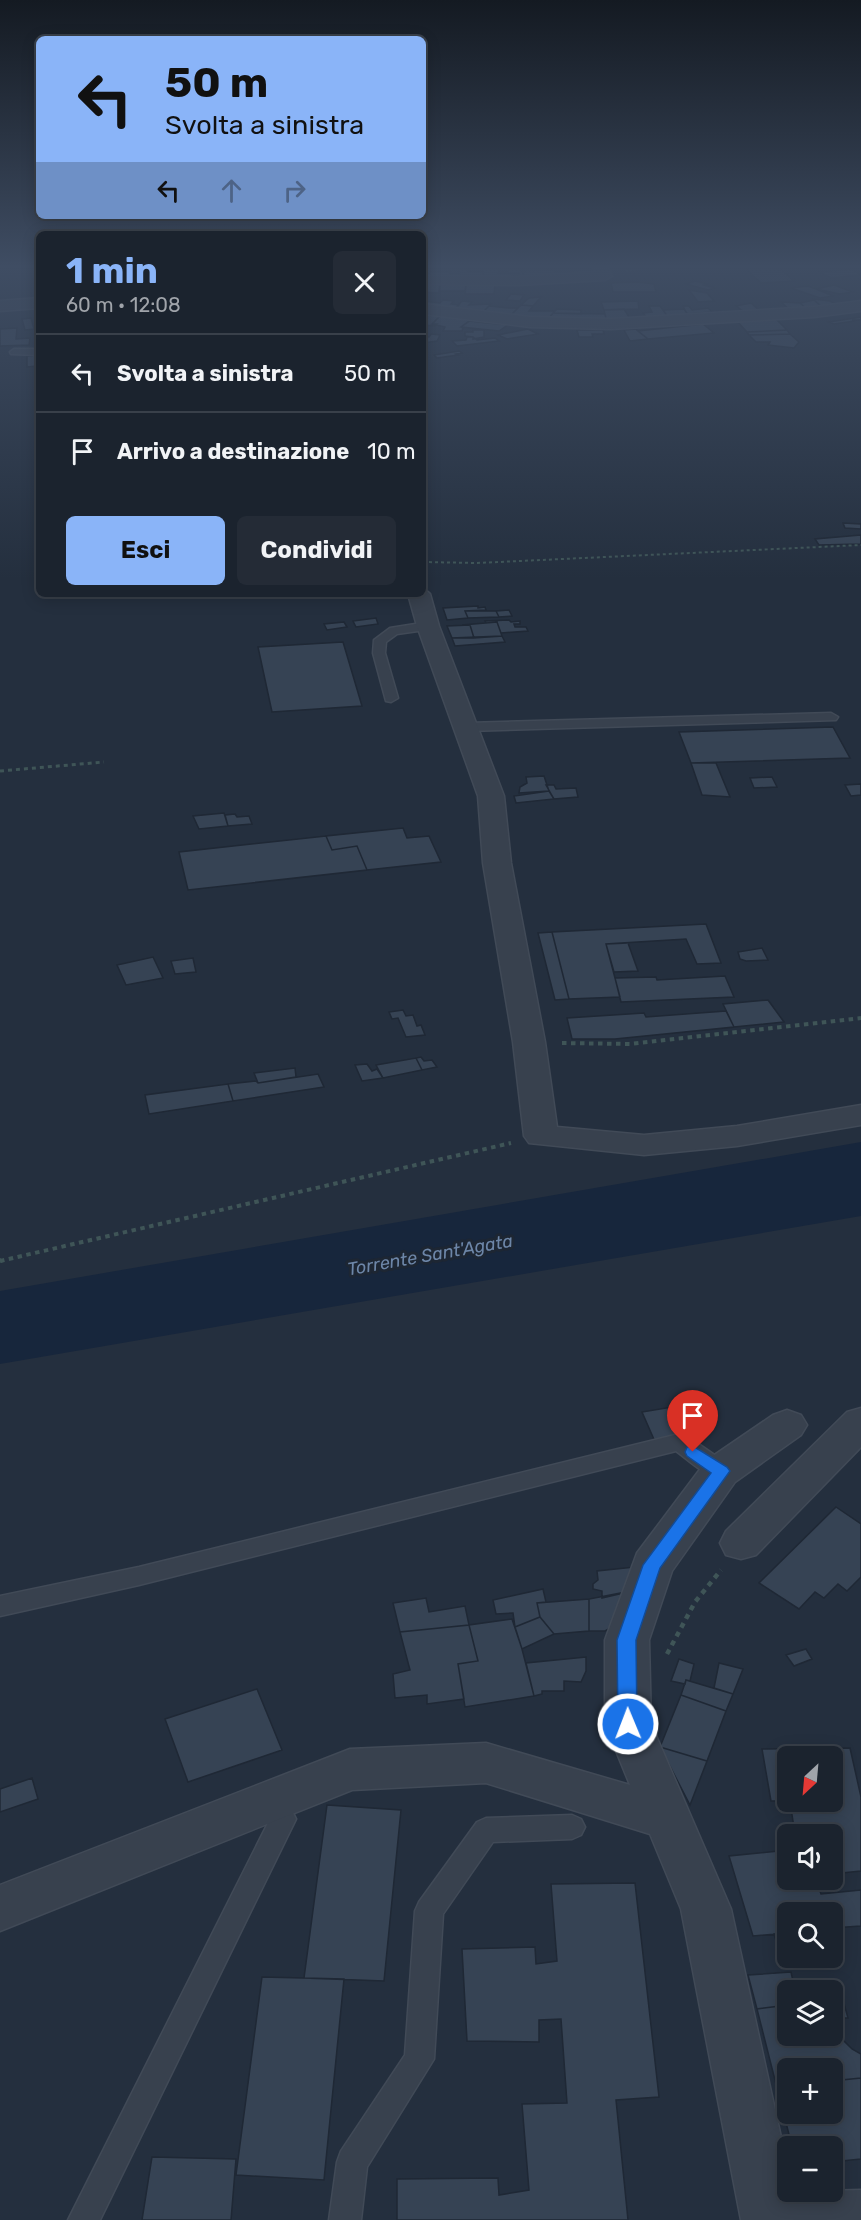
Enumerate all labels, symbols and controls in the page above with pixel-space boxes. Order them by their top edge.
text: 50 m [165,58,268,108]
icon: left [66,60,144,138]
text: Svolta a sinistra [165,109,364,141]
icon: left [152,174,185,207]
icon: ahead [215,174,248,207]
icon: right [278,174,311,207]
text: 1 min [66,249,158,292]
button: close [333,251,396,314]
text: 60 m · 12:08 [66,293,181,317]
icon: left [66,357,99,390]
text: Svolta a sinistra [117,360,294,387]
text: 50 m [344,360,396,387]
icon: arrive [66,435,99,468]
text: Arrivo a destinazione [117,438,349,465]
text: 10 m [367,438,416,465]
button: Esci [66,516,225,585]
button: Condividi [237,516,396,585]
water label: Torrente Sant'Agata [346,1230,515,1280]
pin [667,1390,718,1452]
icon: arrive [676,1399,709,1432]
position arrow [596,1692,660,1756]
north arrow [777,1746,843,1812]
map controls [777,1746,843,2202]
button: sound [777,1824,843,1890]
button: search [777,1902,843,1968]
button: layers [777,1980,843,2046]
button: + [777,2058,843,2124]
button: − [777,2136,843,2202]

